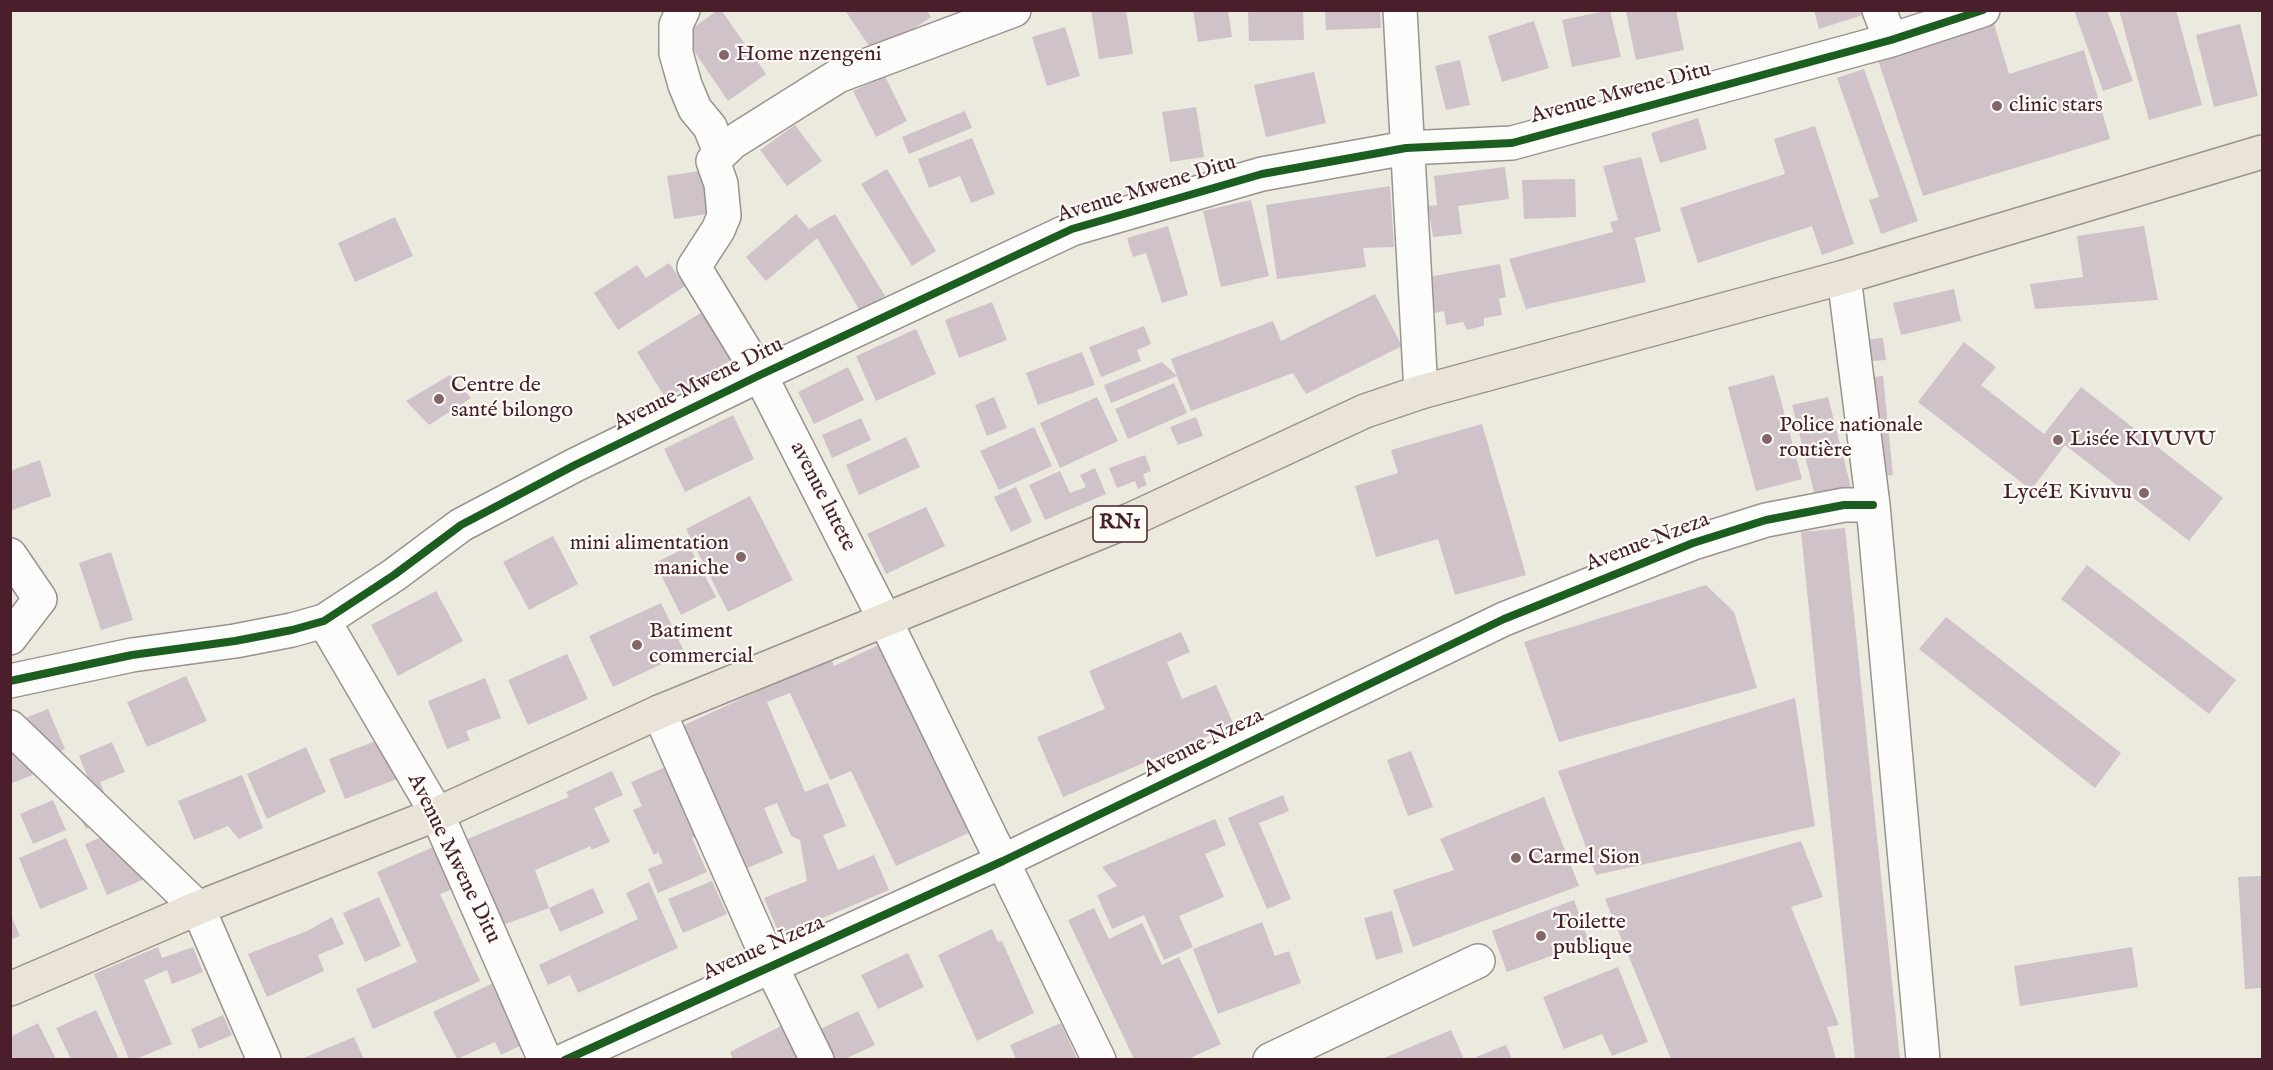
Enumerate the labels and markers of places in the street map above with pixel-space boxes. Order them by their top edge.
place label: Home nzengeni [736,42,882,68]
marker: Home nzengeni [717,48,731,62]
place label: clinic stars [2009,93,2103,119]
marker: clinic stars [1990,99,2004,113]
place label: Centre de santé bilongo [451,373,573,424]
marker: Centre de santé bilongo [432,392,446,406]
place label: Police nationale routière [1779,413,1923,464]
place label: Lisée KIVUVU [2070,427,2216,453]
marker: Police nationale routière [1760,432,1774,446]
marker: Lisée KIVUVU [2051,433,2065,447]
place label: LycéE Kivuvu [2003,480,2132,506]
marker: LycéE Kivuvu [2137,486,2151,500]
place label: mini alimentation maniche [570,531,729,582]
marker: mini alimentation maniche [734,550,748,564]
place label: Batiment commercial [649,619,753,670]
marker: Batiment commercial [630,638,644,652]
place label: Carmel Sion [1528,845,1640,871]
marker: Carmel Sion [1509,851,1523,865]
place label: Toilette publique [1553,910,1632,962]
marker: Toilette publique [1534,929,1548,943]

